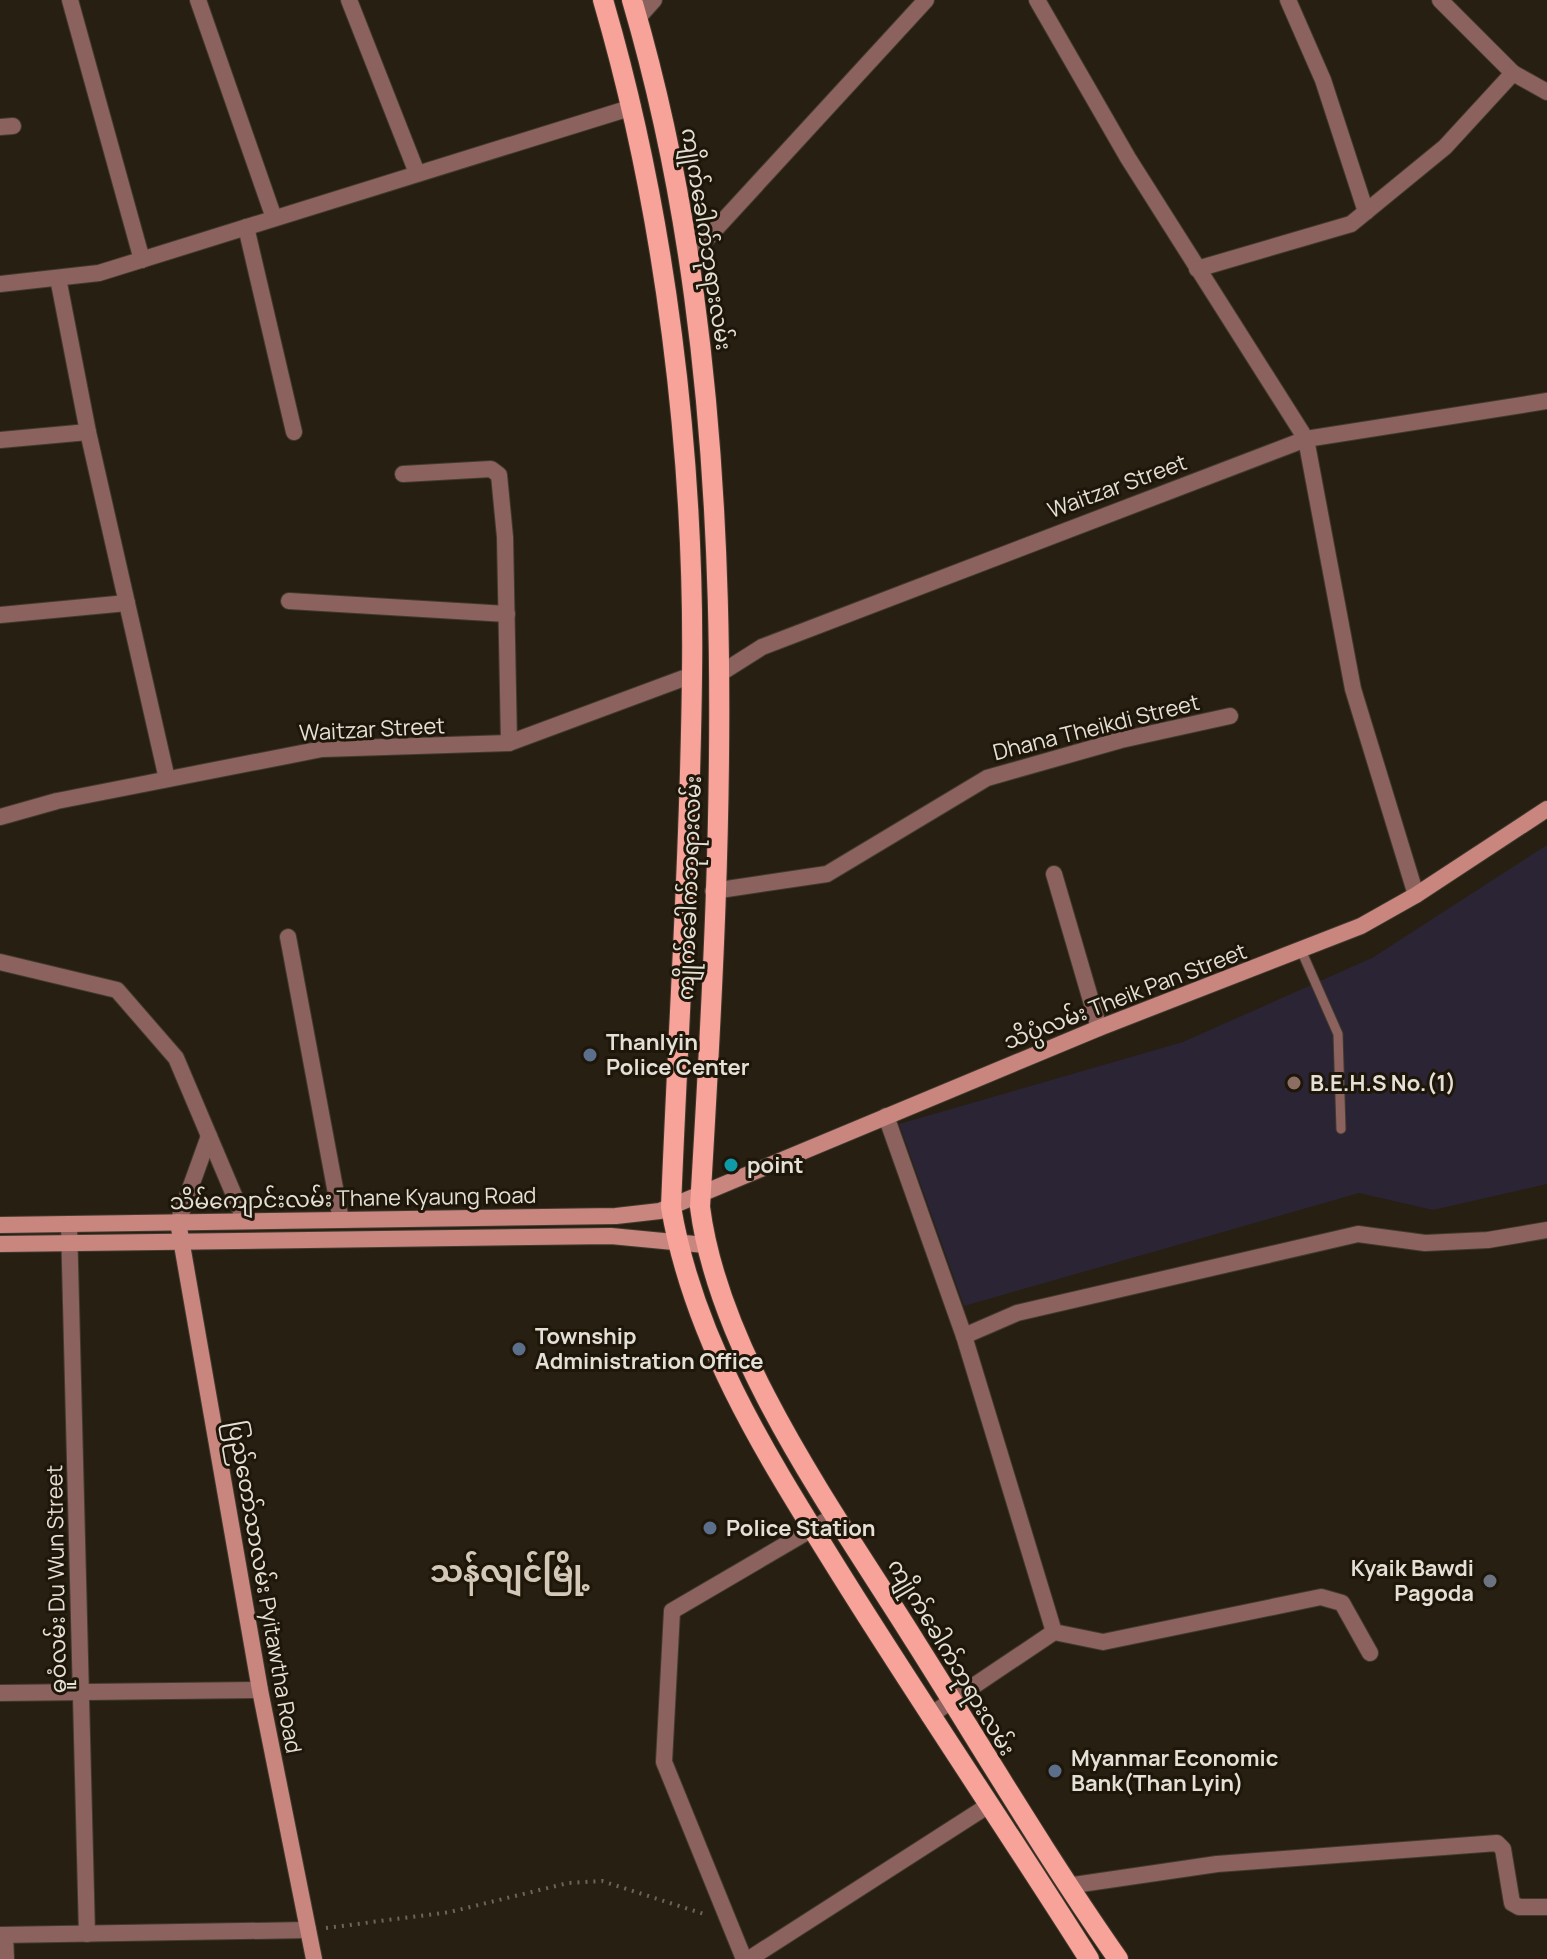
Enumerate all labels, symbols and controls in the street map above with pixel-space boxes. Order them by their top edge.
street label: ကျိုက်ခေါက်ဘုရားလမ်း [671,126,739,353]
street label: Waitzar Street [1043,447,1191,525]
street label: Dhana Theikdi Street [990,687,1203,767]
street label: Waitzar Street [298,710,446,748]
street label: ကျိုက်ခေါက်ဘုရားလမ်း [670,775,712,1001]
street label: သိပ္ပံလမ်း Theik Pan Street [999,936,1252,1060]
place label: Thanlyin Police Center [606,1027,750,1082]
marker: Thanlyin Police Center [581,1046,599,1064]
place label: B.E.H.S No.(1) [1310,1068,1456,1098]
marker: B.E.H.S No.(1) [1285,1074,1303,1092]
place label: point [747,1150,804,1180]
marker: point [722,1156,740,1174]
street label: သိမ်ကျောင်းလမ်း Thane Kyaung Road [169,1180,537,1220]
place label: Township Administration Office [535,1321,764,1376]
marker: Township Administration Office [510,1340,528,1358]
street label: ပြည်တော်သာလမ်း Pyitawtha Road [218,1418,309,1756]
street label: ဓူဝံလမ်း Du Wun Street [39,1464,76,1694]
place label: Police Station [726,1513,876,1543]
marker: Police Station [701,1519,719,1537]
district label: သန်လျင်မြို့ [430,1550,590,1597]
street label: ကျိုက်ခေါက်ဘုရားလမ်း [878,1553,1023,1763]
place label: Kyaik Bawdi Pagoda [1351,1553,1474,1608]
marker: Kyaik Bawdi Pagoda [1481,1572,1499,1590]
place label: Myanmar Economic Bank(Than Lyin) [1071,1743,1278,1798]
marker: Myanmar Economic Bank(Than Lyin) [1046,1762,1064,1780]

